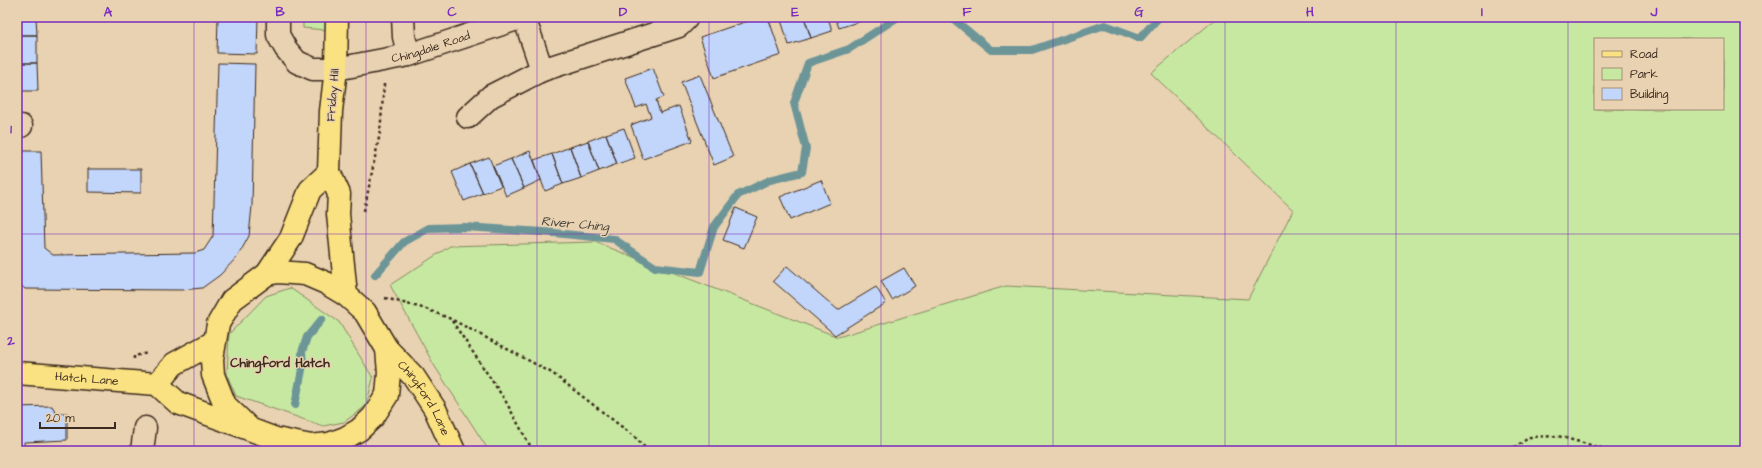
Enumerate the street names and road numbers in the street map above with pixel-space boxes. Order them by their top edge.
street label: Chingdale Road [390,27,472,67]
street label: Friday Hill [322,68,345,122]
street label: Chingford Lane [394,356,455,439]
street label: Hatch Lane [54,368,120,389]

